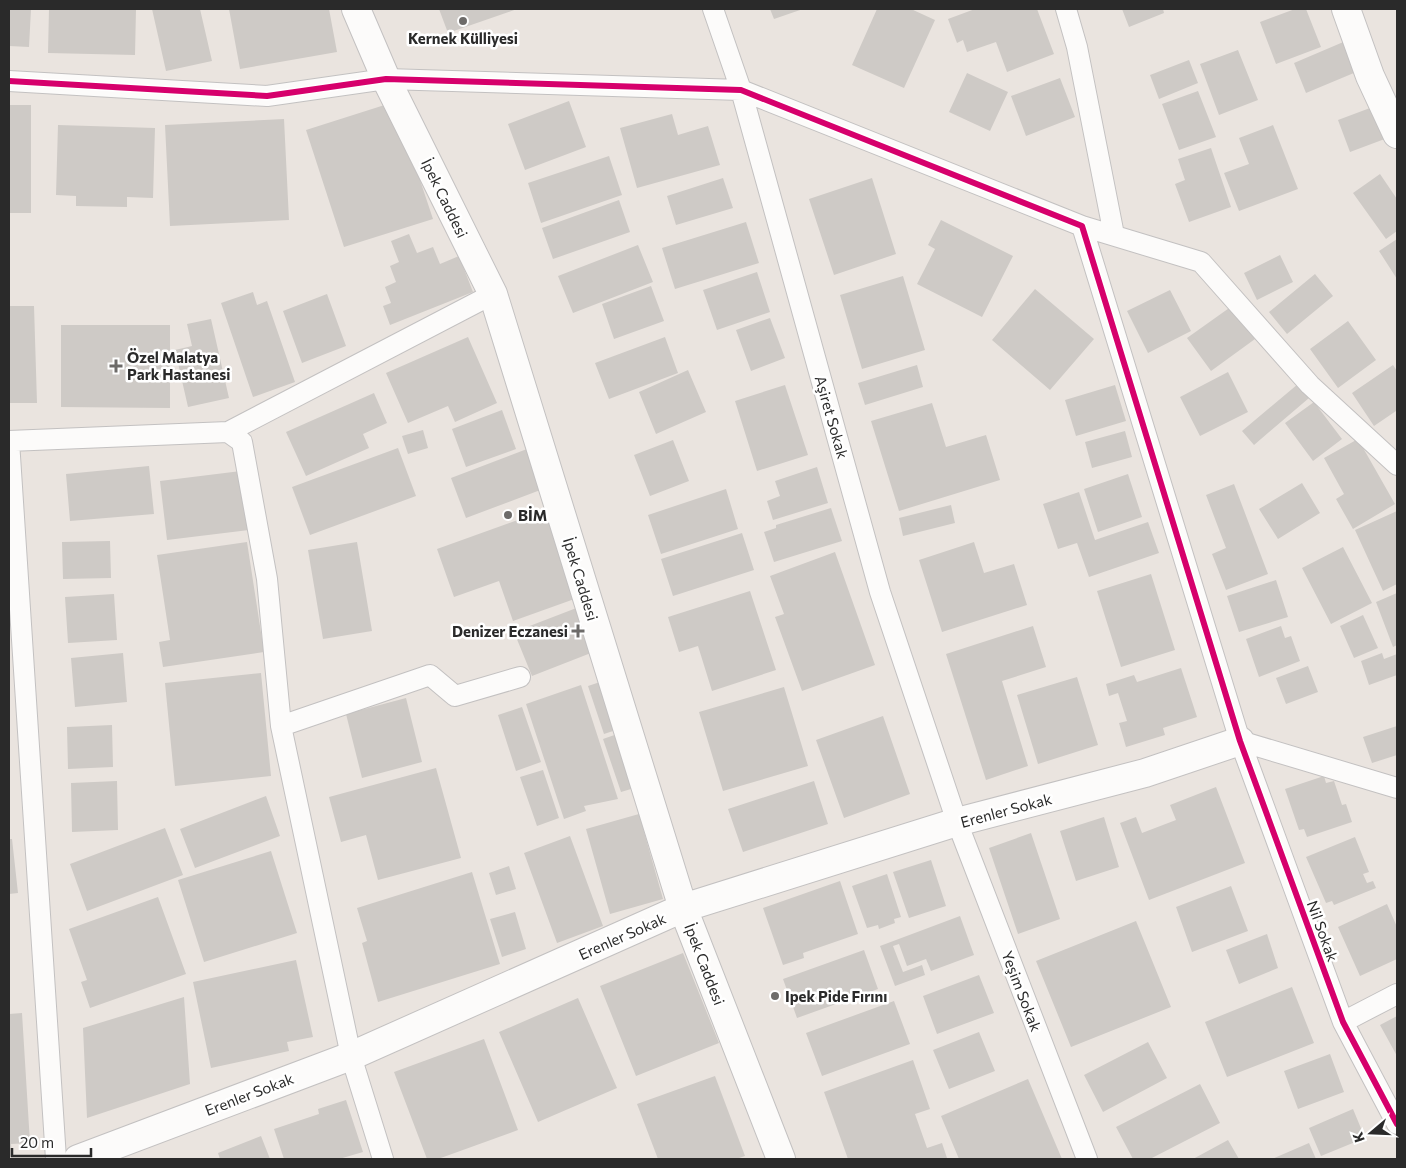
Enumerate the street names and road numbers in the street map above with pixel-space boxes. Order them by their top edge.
street label: İpek Caddesi [418,155,472,241]
street label: Aşiret Sokak [812,373,852,461]
street label: İpek Caddesi [560,535,602,623]
street label: Erenler Sokak [958,789,1054,831]
street label: Nil Sokak [1304,898,1342,964]
street label: Erenler Sokak [576,909,668,963]
street label: İpek Caddesi [681,921,729,1007]
street label: Yeşim Sokak [998,948,1046,1034]
street label: Erenler Sokak [202,1069,296,1119]

